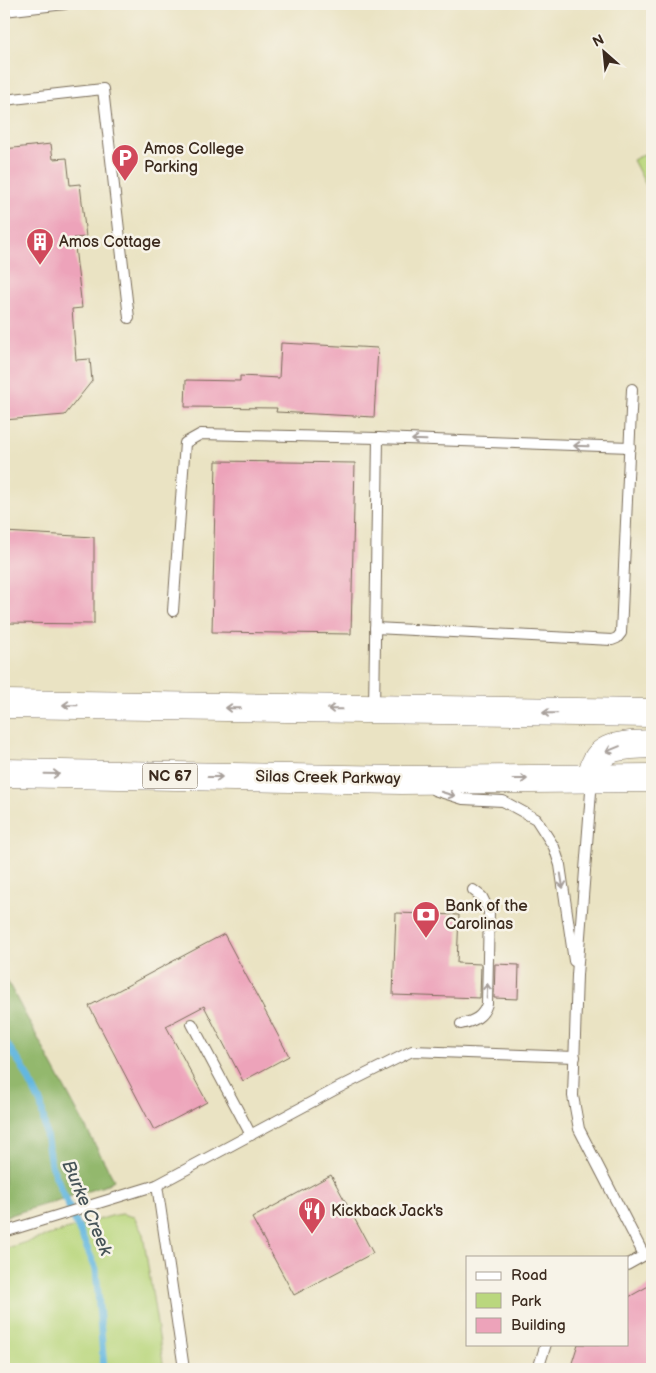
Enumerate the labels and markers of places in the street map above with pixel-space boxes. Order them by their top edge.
place label: Amos College Parking [144,140,245,177]
parking icon: Amos College Parking [110,143,140,182]
building icon: Amos Cottage [25,227,55,266]
place label: Amos Cottage [59,233,161,252]
place label: Bank of the Carolinas [445,897,528,934]
bank icon: Bank of the Carolinas [411,900,441,939]
restaurant icon: Kickback Jack's [297,1196,327,1235]
place label: Kickback Jack's [331,1202,443,1221]

